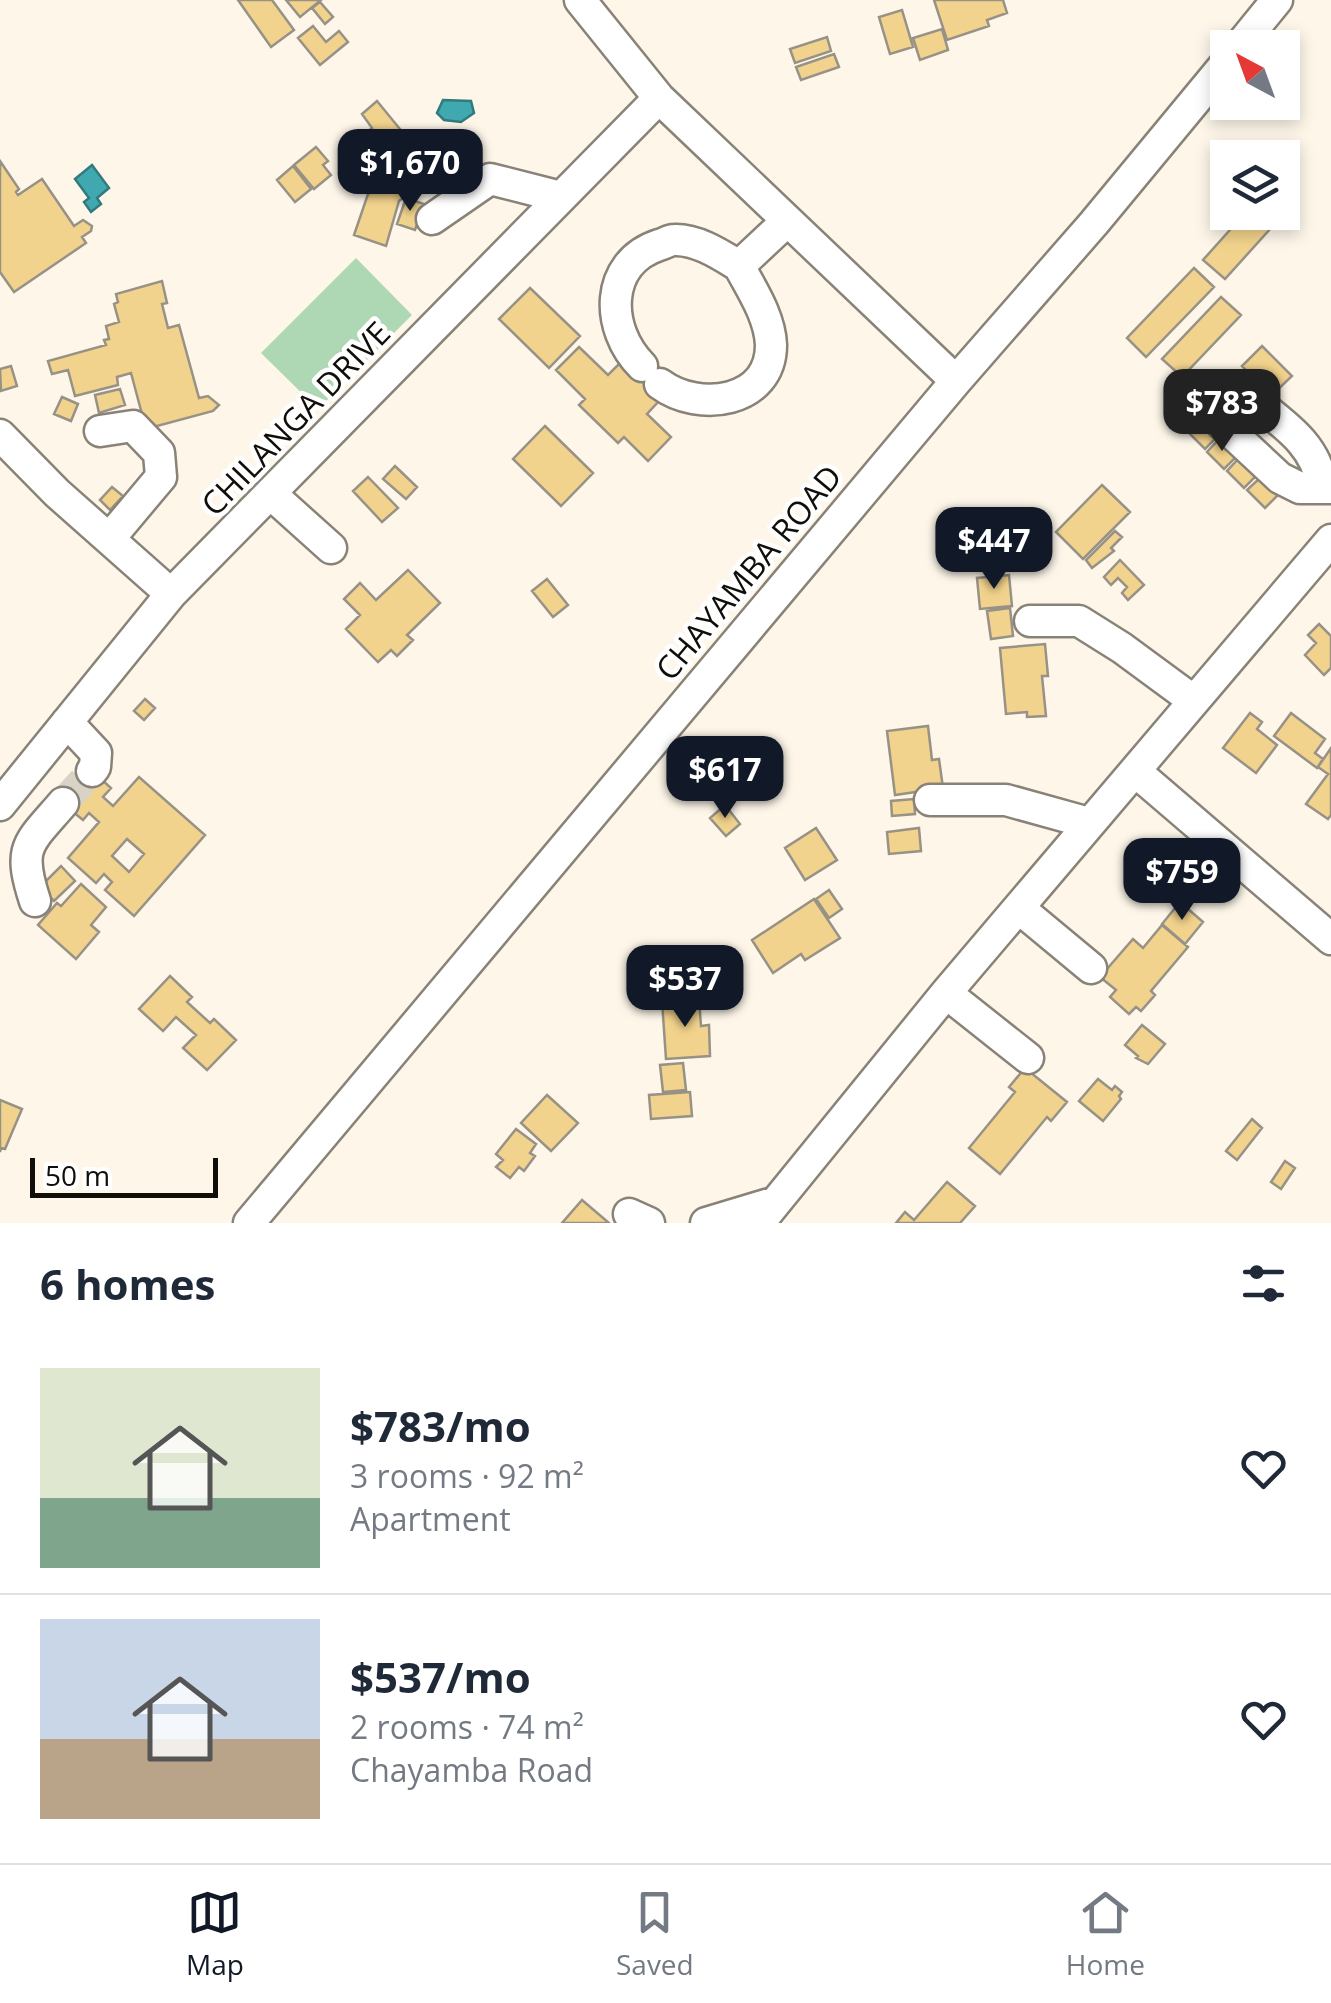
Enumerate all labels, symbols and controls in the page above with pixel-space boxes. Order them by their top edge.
north arrow [1210,30,1300,120]
map controls [1210,30,1300,230]
pin: $1,670 [329,129,491,214]
text: $1,670 [360,140,460,183]
button: layers [1210,140,1300,230]
street label: CHILANGA DRIVE [191,312,399,524]
pin: $783 [1163,369,1281,454]
text: $783 [1185,380,1259,423]
street label: CHAYAMBA ROAD [645,455,851,689]
pin: $447 [935,507,1053,592]
text: $447 [957,518,1031,561]
pin: $617 [666,736,784,821]
text: $617 [688,747,762,790]
pin: $759 [1123,838,1241,923]
text: $759 [1145,849,1219,892]
pin: $537 [626,945,744,1030]
text: $537 [648,956,722,999]
scale bar [30,1153,218,1198]
text: 50 m [45,1156,110,1194]
text: 6 homes [40,1255,215,1312]
icon: filters [1236,1256,1291,1311]
text: $783/mo [350,1397,531,1454]
icon: home [120,1408,240,1528]
icon: heart [1236,1441,1291,1496]
text: 3 rooms · 92 m² [350,1454,584,1497]
text: Apartment [350,1497,511,1540]
text: $537/mo [350,1648,531,1705]
icon: home [120,1659,240,1779]
icon: heart [1236,1692,1291,1747]
text: 2 rooms · 74 m² [350,1705,584,1748]
text: Chayamba Road [350,1748,593,1791]
tab: Map [186,1885,244,1983]
tab: Saved [616,1885,694,1983]
tab: Home [1066,1885,1145,1983]

